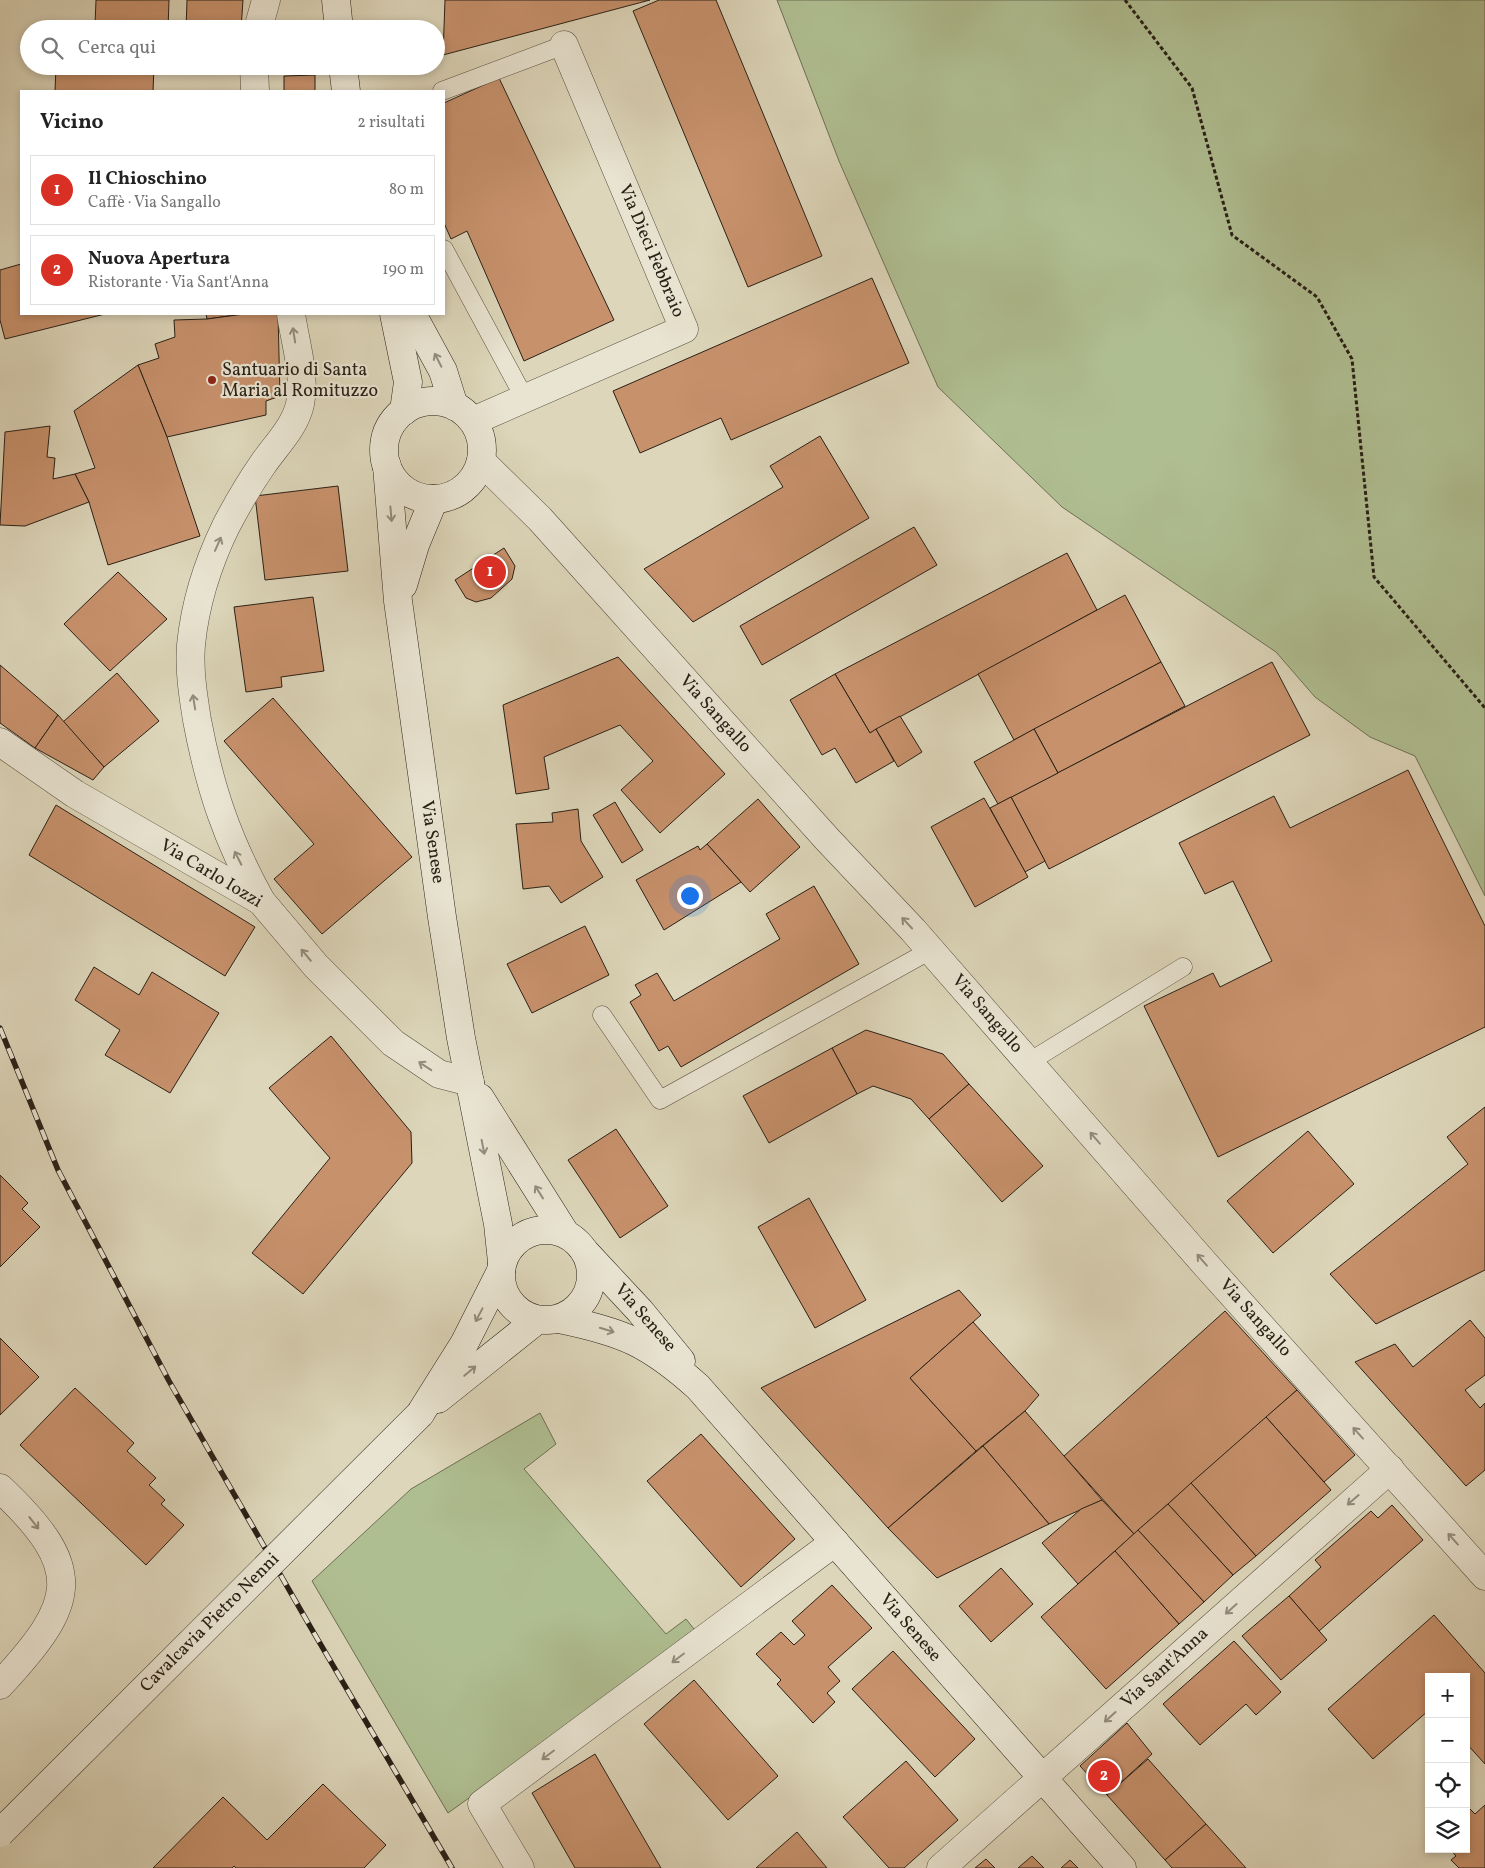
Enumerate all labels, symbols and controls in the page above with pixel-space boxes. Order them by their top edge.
search box [20,20,445,75]
icon: search [38,34,66,62]
text: Cerca qui [78,35,156,61]
text: Vicino [40,108,104,137]
text: 2 risultati [357,112,425,134]
text: Il Chioschino [88,166,207,192]
text: 1 [54,179,60,201]
text: 80 m [389,179,424,201]
street label: Via Dieci Febbraio [612,181,690,321]
text: Caffè · Via Sangallo [88,192,221,214]
text: Nuova Apertura [88,246,230,272]
text: 2 [53,259,61,281]
text: 190 m [382,259,424,281]
text: Ristorante · Via Sant'Anna [88,272,269,294]
one-way arrow [289,327,299,343]
one-way arrow [433,353,442,368]
place label: Santuario di Santa Maria al Romituzzo [222,358,378,404]
marker: Santuario di Santa Maria al Romituzzo [206,374,218,386]
one-way arrow [386,506,395,522]
one-way arrow [213,537,223,552]
pin: 1 [474,553,506,591]
street label: Via Sangallo [673,669,757,759]
one-way arrow [189,694,199,710]
street label: Via Senese [414,799,450,885]
street label: Via Carlo Iozzi [155,834,267,914]
one-way arrow [233,851,242,866]
your location [677,883,703,909]
one-way arrow [901,917,913,930]
one-way arrow [301,949,312,962]
street label: Via Sangallo [946,969,1028,1059]
one-way arrow [418,1061,432,1071]
one-way arrow [1089,1131,1101,1144]
one-way arrow [479,1139,488,1155]
one-way arrow [533,1185,544,1199]
one-way arrow [1197,1254,1208,1267]
street label: Via Sangallo [1213,1273,1297,1363]
street label: Via Senese [608,1278,682,1358]
one-way arrow [474,1307,484,1322]
one-way arrow [598,1325,614,1335]
one-way arrow [464,1366,477,1377]
one-way arrow [1352,1426,1364,1439]
one-way arrow [1346,1495,1359,1506]
one-way arrow [28,1516,39,1529]
one-way arrow [1447,1533,1458,1546]
street label: Cavalcavia Pietro Nenni [135,1548,285,1698]
street label: Via Senese [873,1588,947,1668]
one-way arrow [1225,1603,1238,1614]
street label: Via Sant'Anna [1116,1622,1214,1714]
one-way arrow [671,1653,685,1663]
map controls [1425,1673,1470,1853]
button: + [1425,1673,1470,1718]
one-way arrow [1104,1711,1117,1722]
button: − [1425,1718,1470,1763]
one-way arrow [541,1750,555,1760]
pin: 2 [1088,1757,1120,1795]
button: locate [1425,1763,1470,1808]
button: layers [1425,1808,1470,1853]

